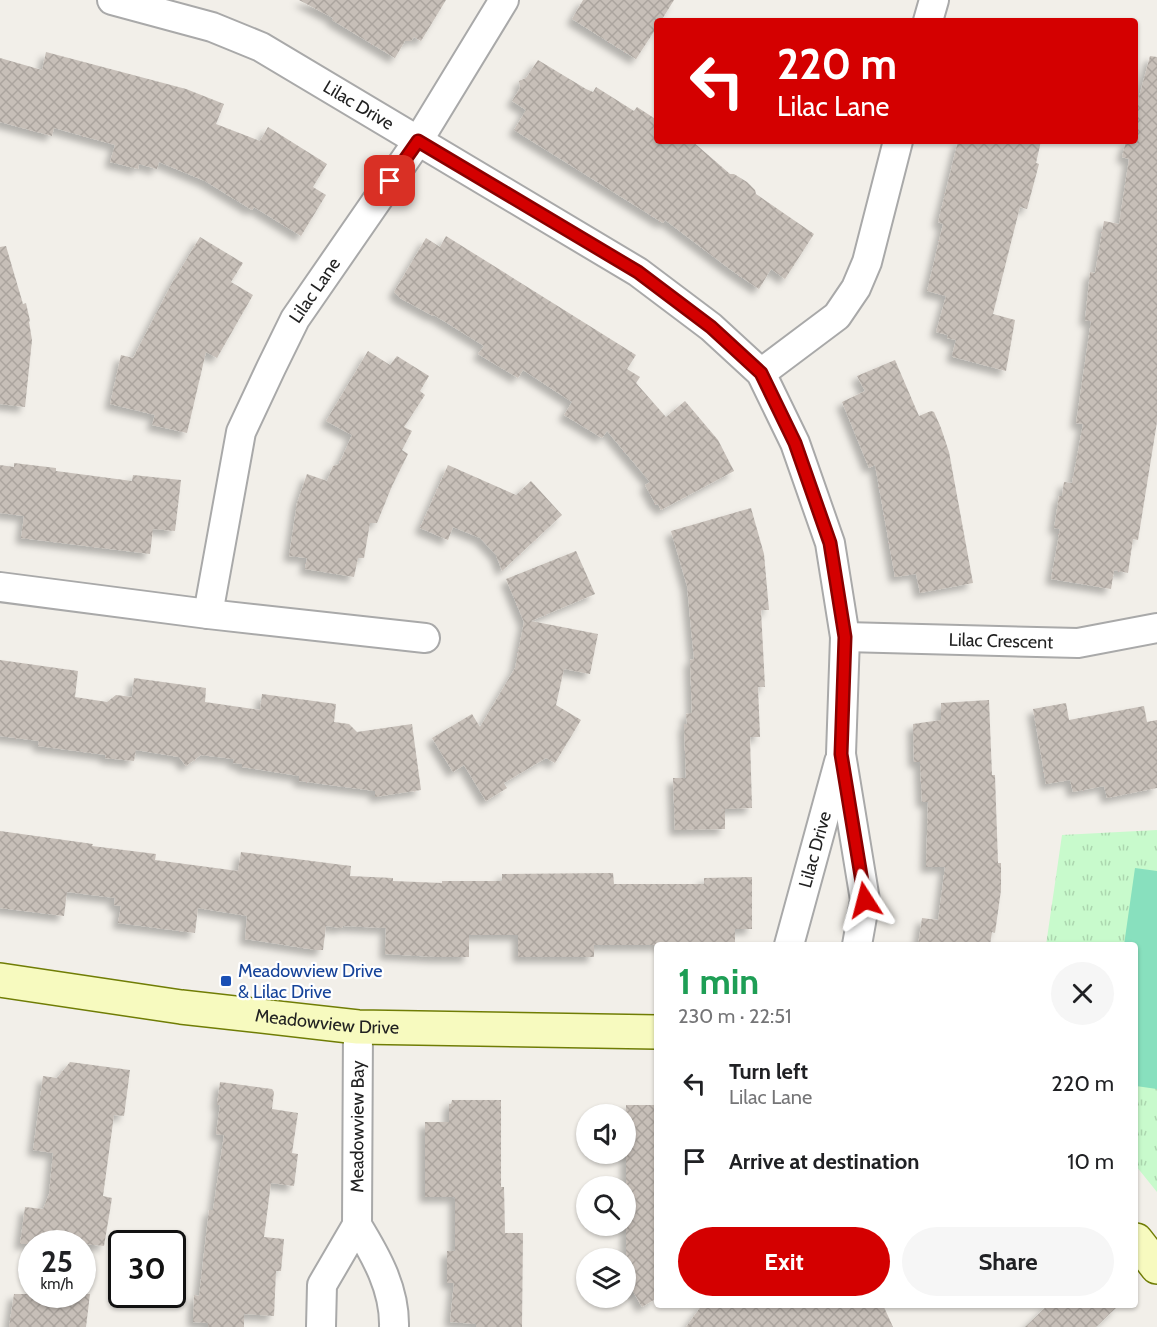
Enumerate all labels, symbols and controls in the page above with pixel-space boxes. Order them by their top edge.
text: 220 m [777,38,897,90]
icon: left [678,42,756,120]
street label: Lilac Drive [319,76,398,135]
text: Lilac Lane [777,90,889,123]
pin [364,155,415,206]
icon: arrive [373,164,406,197]
street label: Lilac Lane [284,253,345,327]
street label: Lilac Crescent [948,629,1053,653]
street label: Lilac Drive [794,809,836,890]
position arrow [833,868,897,932]
text: 1 min [678,959,759,1003]
place label: Meadowview Drive & Lilac Drive [238,960,382,1003]
button: close [1051,962,1114,1025]
marker: Meadowview Drive & Lilac Drive [219,974,233,988]
street label: Meadowview Drive [254,1004,399,1039]
text: 230 m · 22:51 [678,1004,792,1028]
text: Turn left [729,1058,808,1085]
street label: Meadowview Bay [346,1060,369,1193]
icon: left [678,1067,711,1100]
text: 220 m [1051,1070,1114,1097]
text: Lilac Lane [729,1085,812,1109]
map controls [576,1104,636,1308]
button: sound [576,1104,636,1164]
icon: arrive [678,1145,711,1178]
text: Arrive at destination [729,1148,919,1175]
text: 10 m [1067,1148,1114,1175]
button: search [576,1176,636,1236]
button: Exit [678,1227,890,1296]
button: Share [902,1227,1114,1296]
speed limit sign: 30 [108,1230,186,1308]
text: 25 [41,1243,73,1280]
button: layers [576,1248,636,1308]
text: km/h [41,1275,73,1293]

